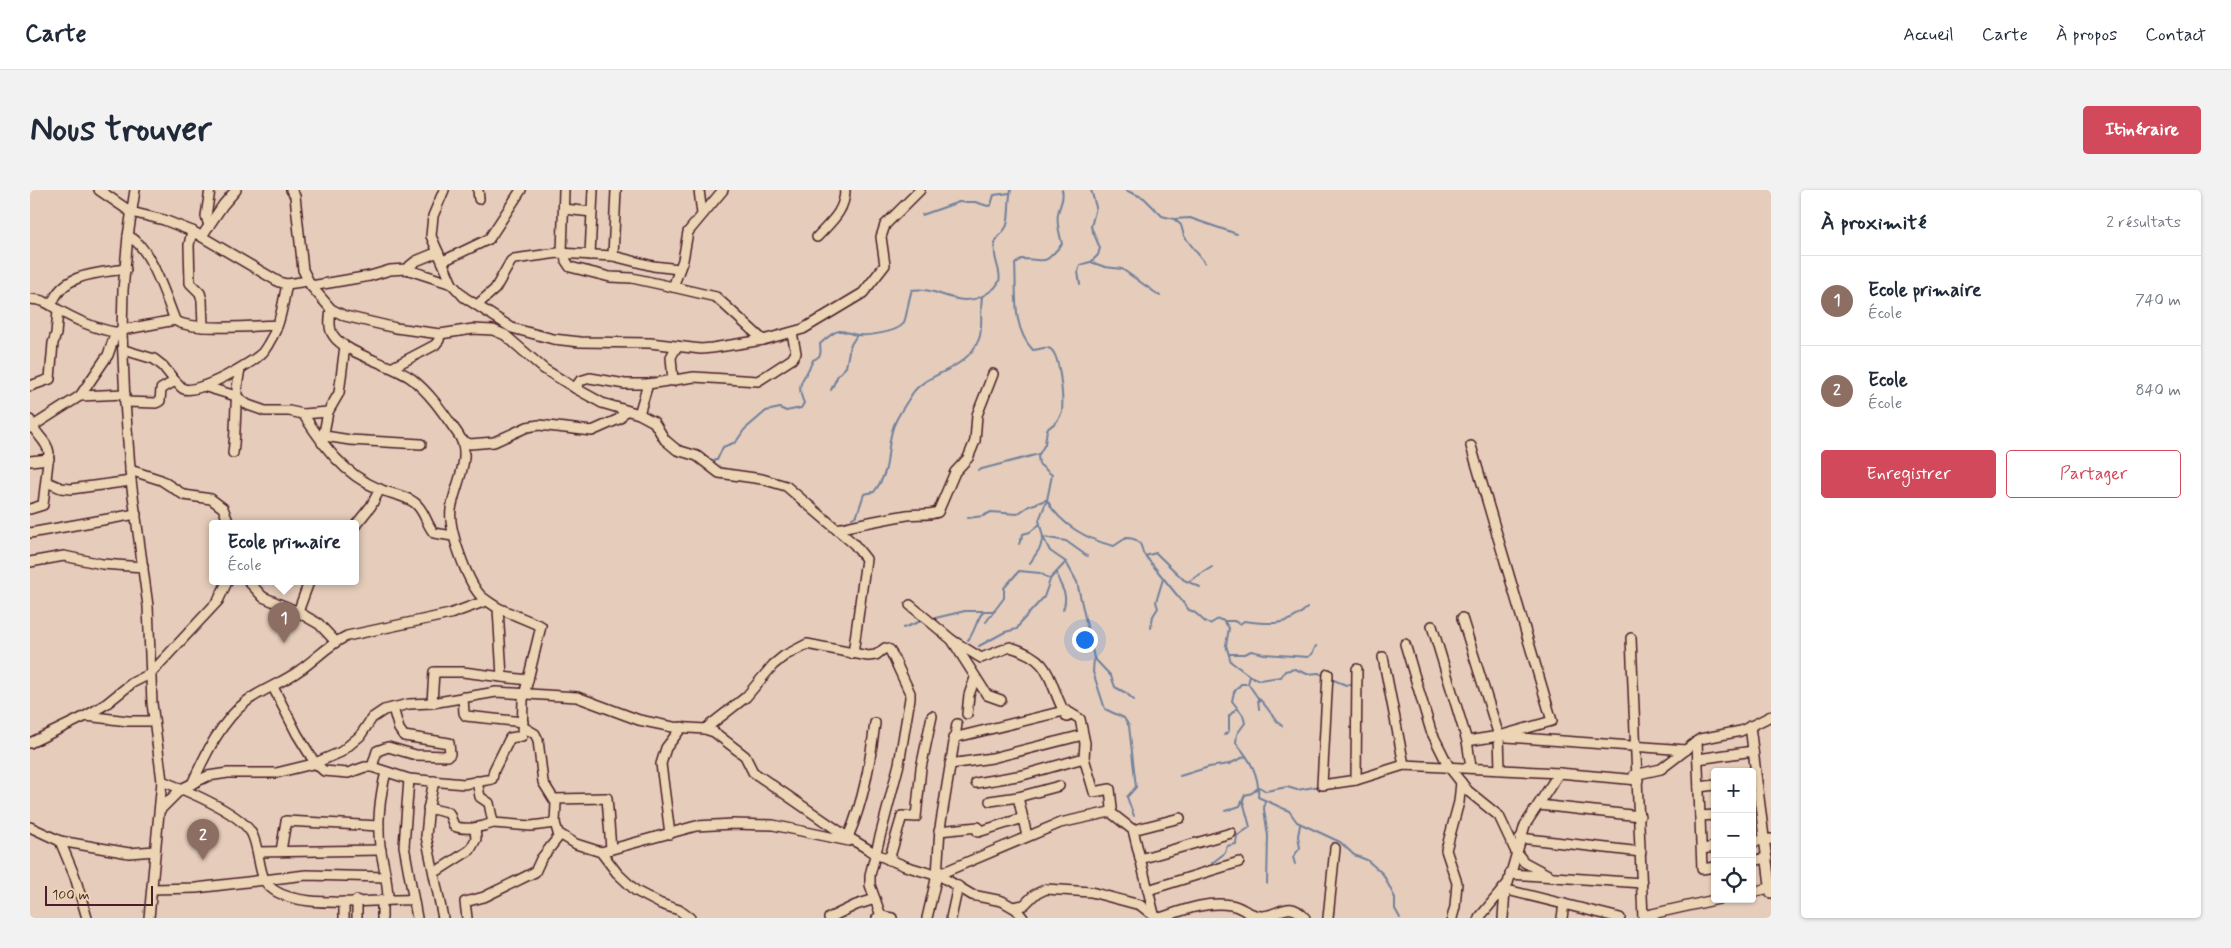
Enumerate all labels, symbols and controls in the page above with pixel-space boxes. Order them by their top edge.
text: Carte [25,19,87,50]
text: Accueil [1903,23,1954,47]
text: Carte [1982,23,2028,47]
text: À propos [2056,23,2117,47]
text: Contact [2145,23,2206,47]
button: Itinéraire [2083,106,2201,154]
text: Nous trouver [30,107,212,153]
text: À proximité [1821,209,1927,237]
text: 2 résultats [2106,212,2181,233]
text: Ecole primaire [1868,278,1981,303]
text: 1 [1833,290,1841,311]
text: 740 m [2135,290,2181,311]
text: École [1868,303,1902,324]
text: Ecole [1868,368,1908,393]
text: 2 [1833,380,1841,401]
text: 840 m [2136,380,2181,401]
text: École [1868,393,1902,414]
button: Enregistrer [1821,450,1996,498]
button: Partager [2006,450,2181,498]
popup [209,520,359,585]
text: Ecole primaire [227,530,341,555]
text: École [227,555,262,576]
pin: 1 [268,602,300,643]
your location [1072,627,1098,653]
map controls [1711,768,1756,903]
button: + [1711,768,1756,813]
button: − [1711,813,1756,858]
pin: 2 [187,819,219,860]
button: locate [1711,858,1756,903]
scale bar [45,883,152,906]
text: 100 m [52,886,90,904]

